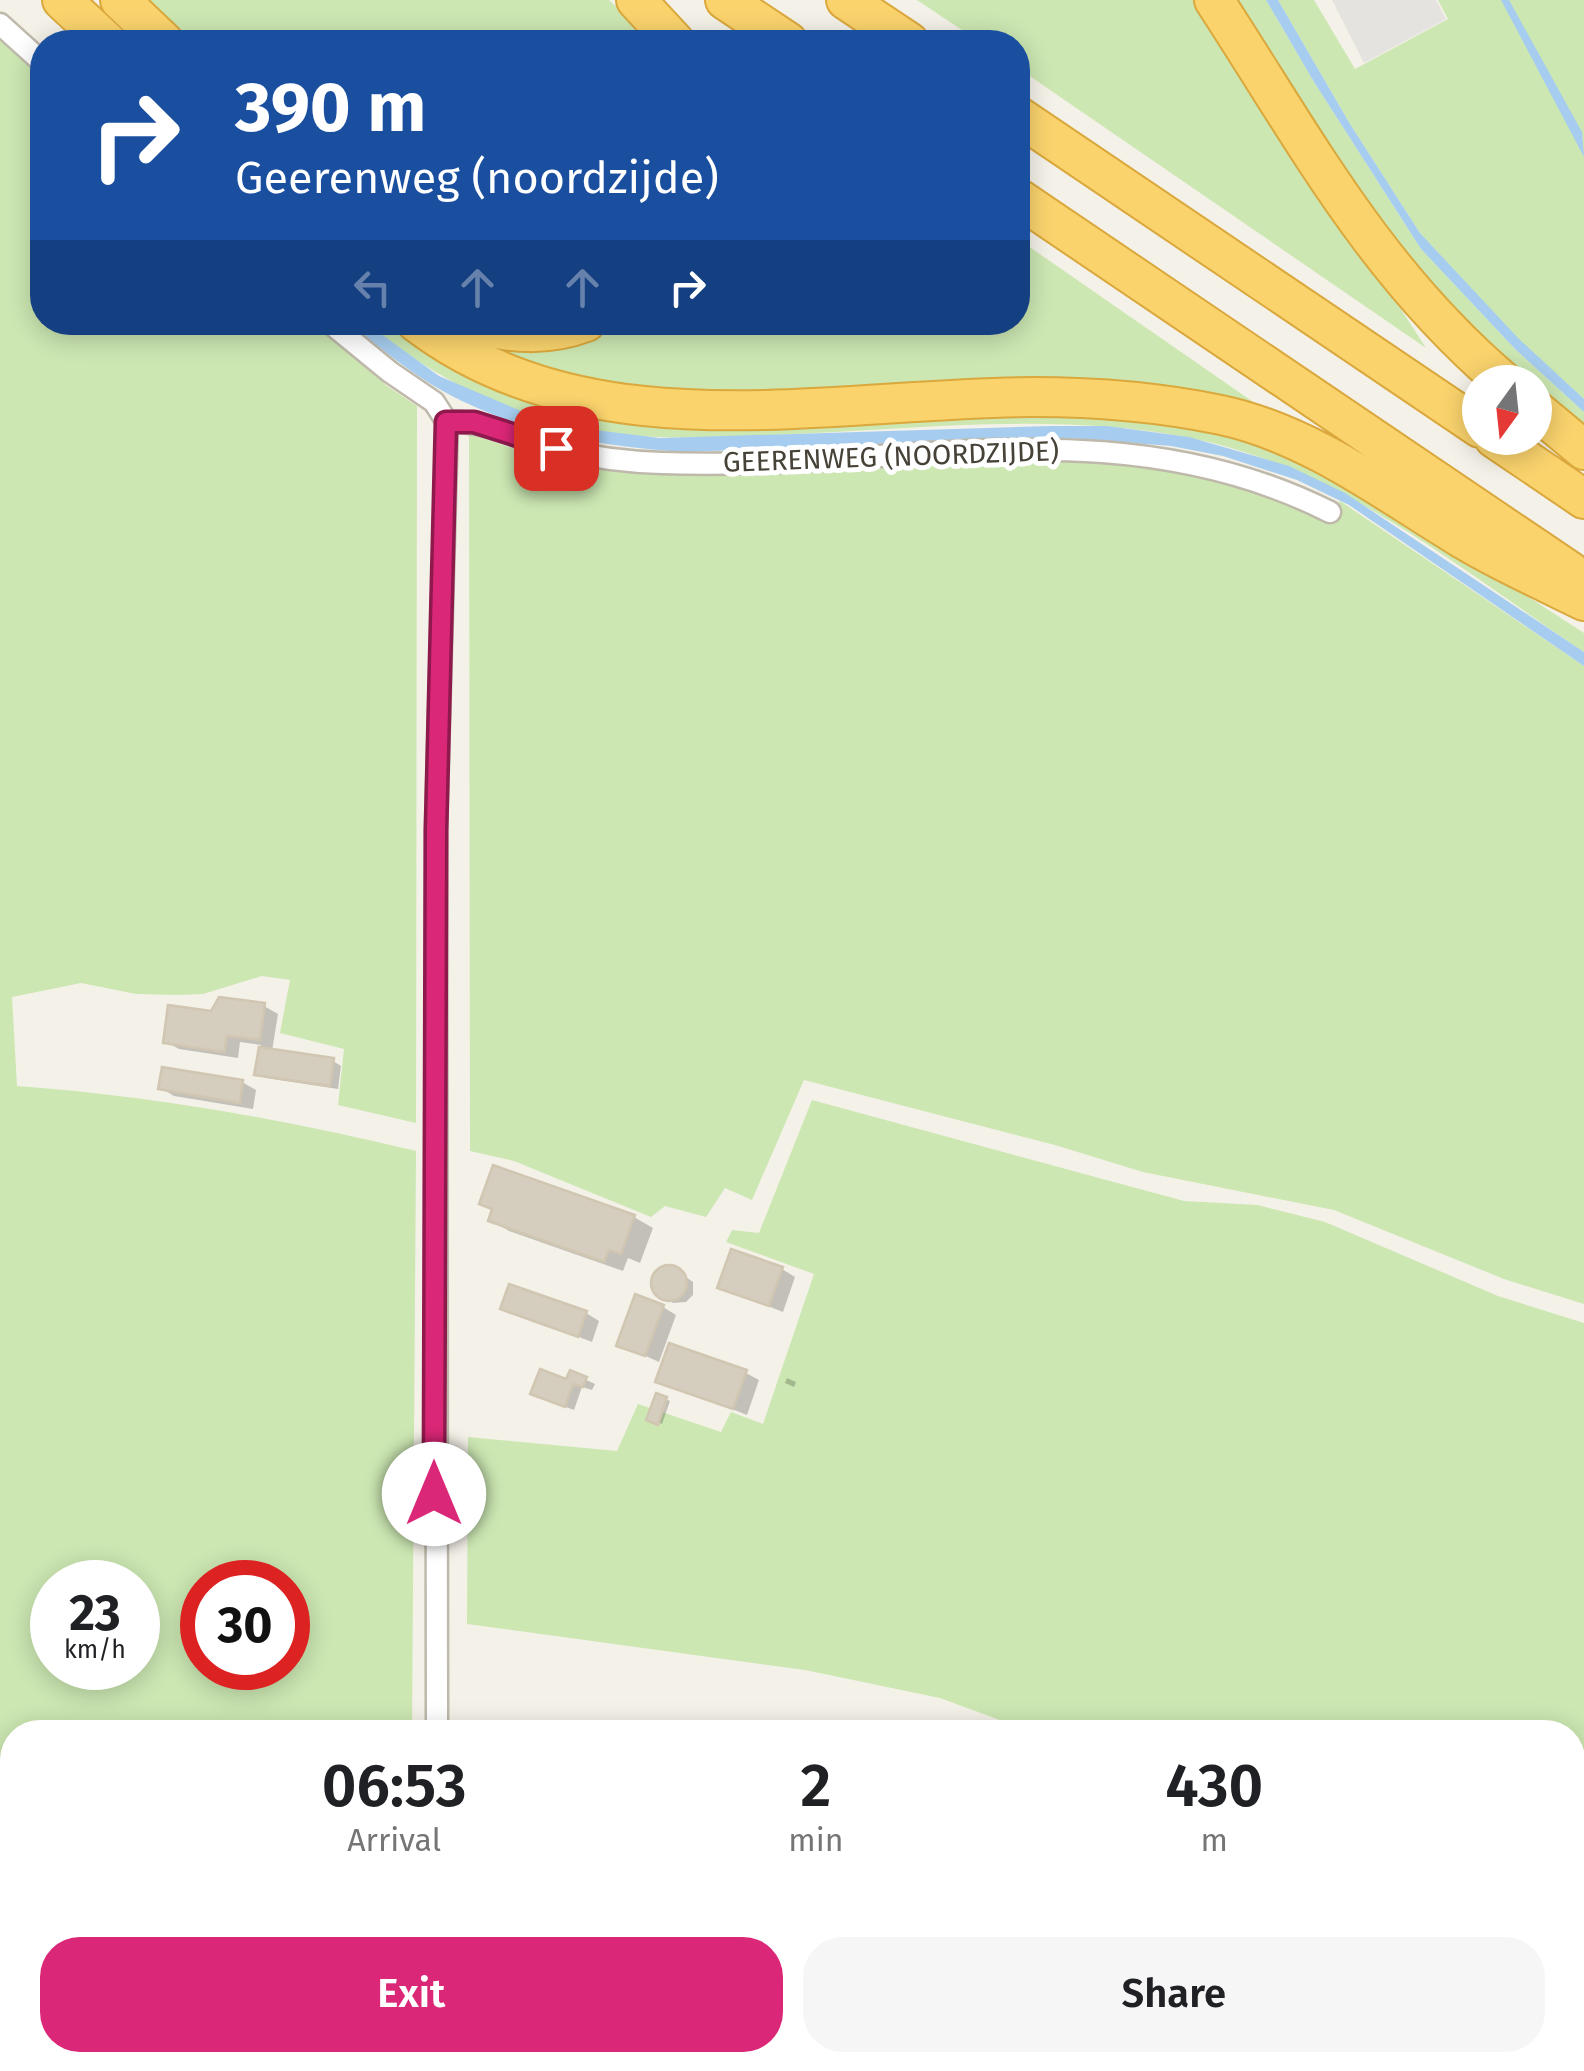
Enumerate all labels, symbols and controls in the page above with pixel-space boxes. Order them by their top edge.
text: 390 m [235,66,427,150]
icon: right [70,70,200,200]
text: Geerenweg (noordzijde) [235,151,719,205]
icon: left [345,260,400,315]
icon: ahead [450,260,505,315]
icon: ahead [555,260,610,315]
icon: right [660,260,715,315]
north arrow [1462,365,1552,455]
map controls [1462,365,1552,455]
pin [514,406,599,491]
icon: arrive [529,421,584,476]
street label: GEERENWEG (NOORDZIJDE) [722,434,1060,479]
position arrow [382,1442,486,1546]
speed limit sign: 30 [180,1560,310,1690]
text: 23 [69,1583,121,1643]
text: km/h [64,1635,126,1665]
text: 06:53 [322,1750,467,1822]
text: 2 [801,1750,831,1822]
text: 430 [1165,1750,1263,1822]
text: Arrival [347,1821,441,1859]
text: min [788,1821,844,1859]
text: m [1201,1821,1228,1859]
button: Exit [40,1937,783,2052]
button: Share [803,1937,1545,2052]

